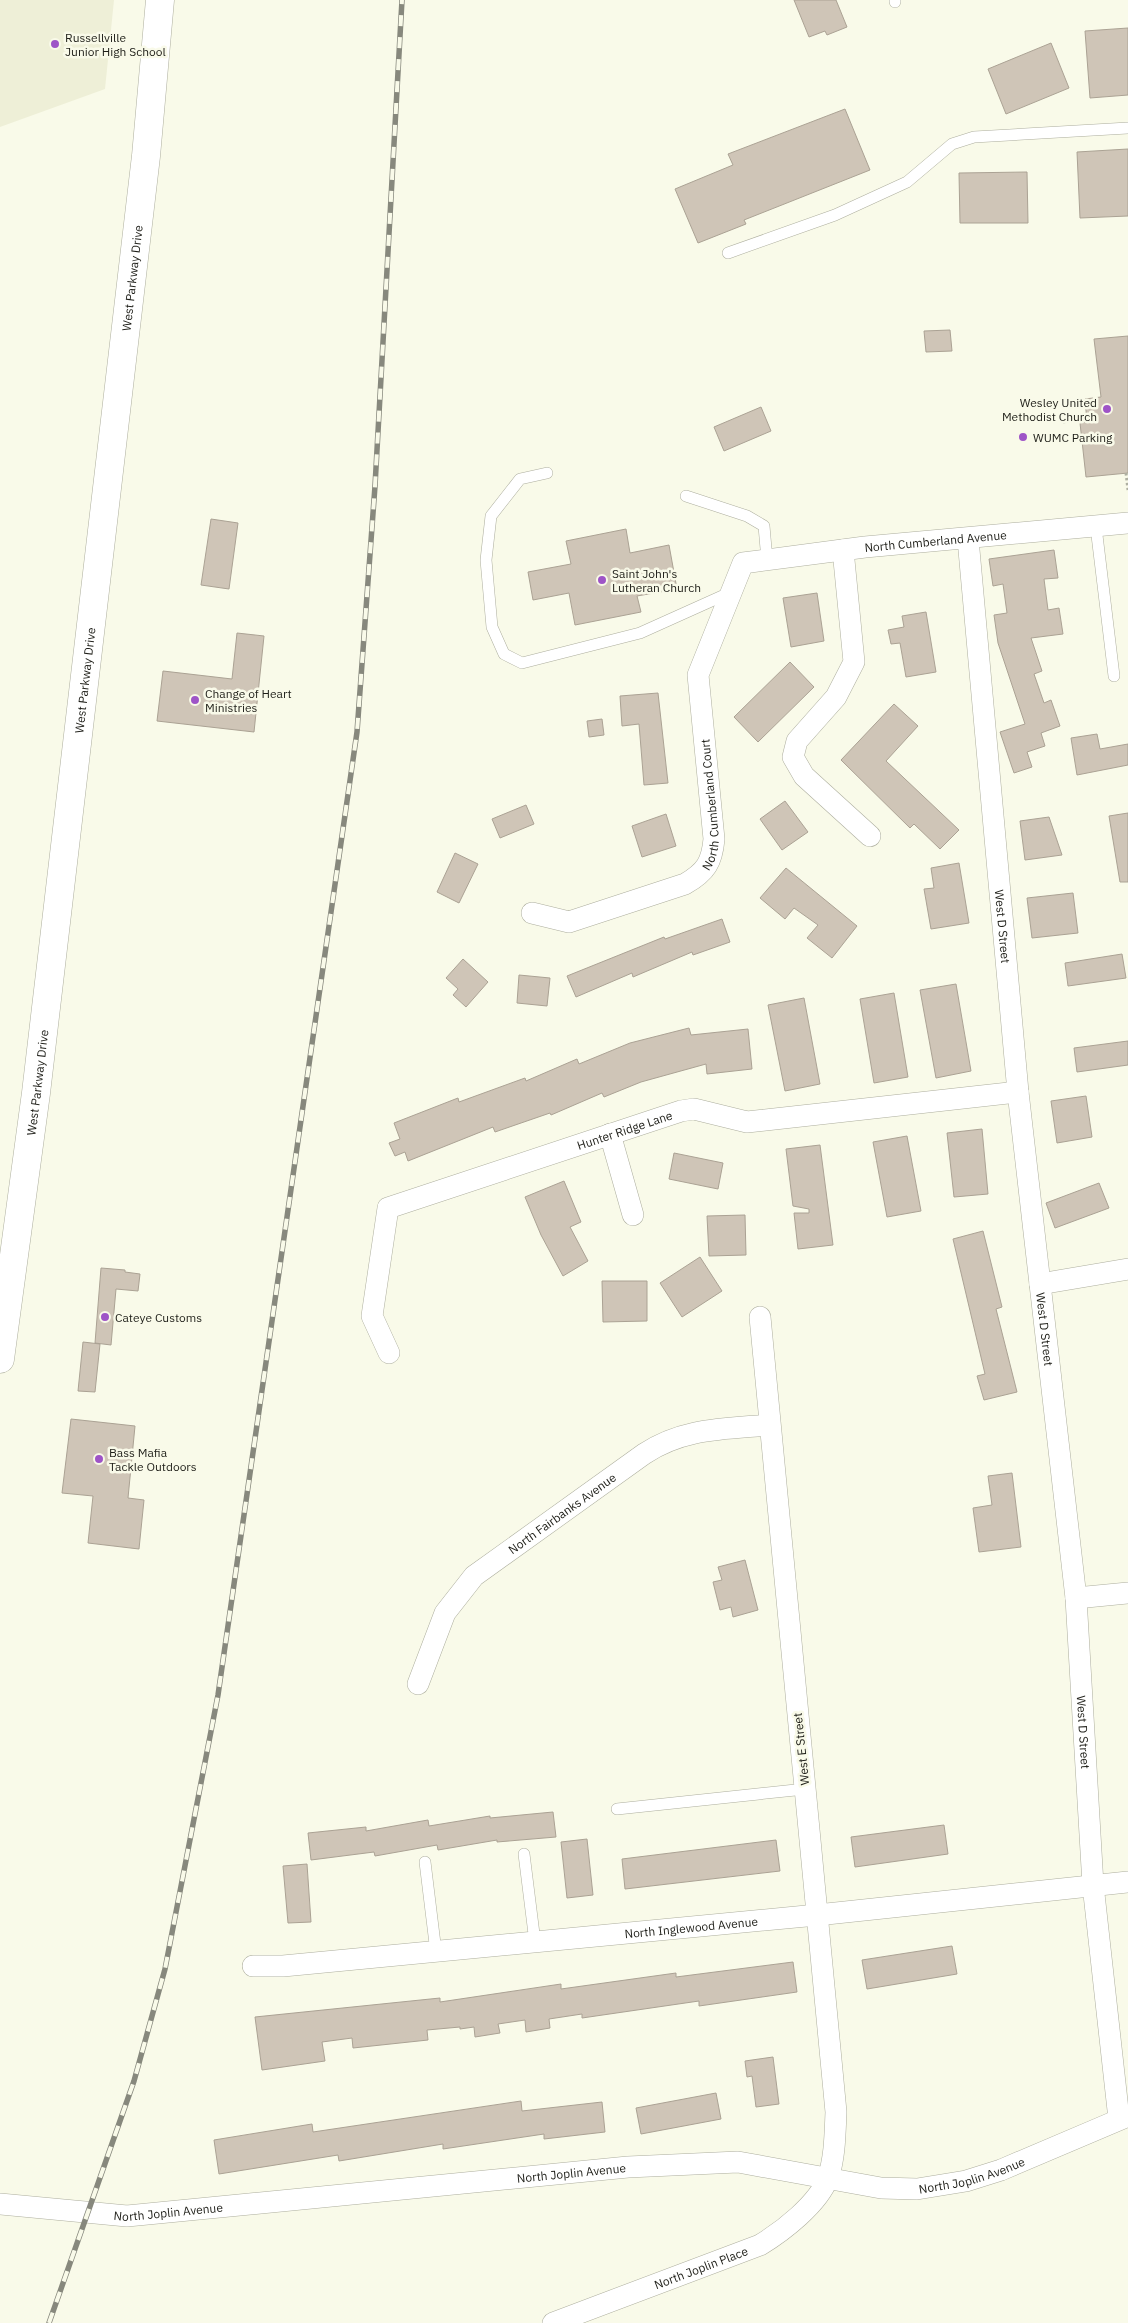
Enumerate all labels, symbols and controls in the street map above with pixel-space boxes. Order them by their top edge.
place label: Russellville Junior High School [65,30,166,59]
marker: Russellville Junior High School [49,38,61,50]
street label: West Parkway Drive [118,224,145,332]
place label: Wesley United Methodist Church [1002,395,1097,424]
marker: Wesley United Methodist Church [1101,403,1113,415]
place label: WUMC Parking [1033,430,1113,445]
marker: WUMC Parking [1017,431,1029,443]
street label: North Cumberland Avenue [864,527,1008,555]
place label: Saint John's Lutheran Church [612,566,701,595]
marker: Saint John's Lutheran Church [596,574,608,586]
street label: West Parkway Drive [71,626,98,734]
place label: Change of Heart Ministries [205,686,292,715]
marker: Change of Heart Ministries [189,694,201,706]
street label: North Cumberland Court [697,738,722,873]
street label: West D Street [992,889,1014,964]
street label: West Parkway Drive [23,1028,51,1136]
street label: Hunter Ridge Lane [575,1107,674,1152]
street label: West D Street [1034,1292,1057,1367]
place label: Cateye Customs [115,1310,202,1325]
marker: Cateye Customs [99,1311,111,1323]
place label: Bass Mafia Tackle Outdoors [109,1445,197,1474]
marker: Bass Mafia Tackle Outdoors [93,1453,105,1465]
street label: North Fairbanks Avenue [505,1469,619,1557]
street label: West D Street [1074,1695,1094,1769]
street label: West E Street [790,1712,812,1786]
street label: North Inglewood Avenue [624,1913,759,1941]
street label: North Joplin Avenue [918,2153,1027,2196]
street label: North Joplin Avenue [516,2160,627,2185]
street label: North Joplin Avenue [113,2199,224,2224]
street label: North Joplin Place [652,2243,750,2292]

